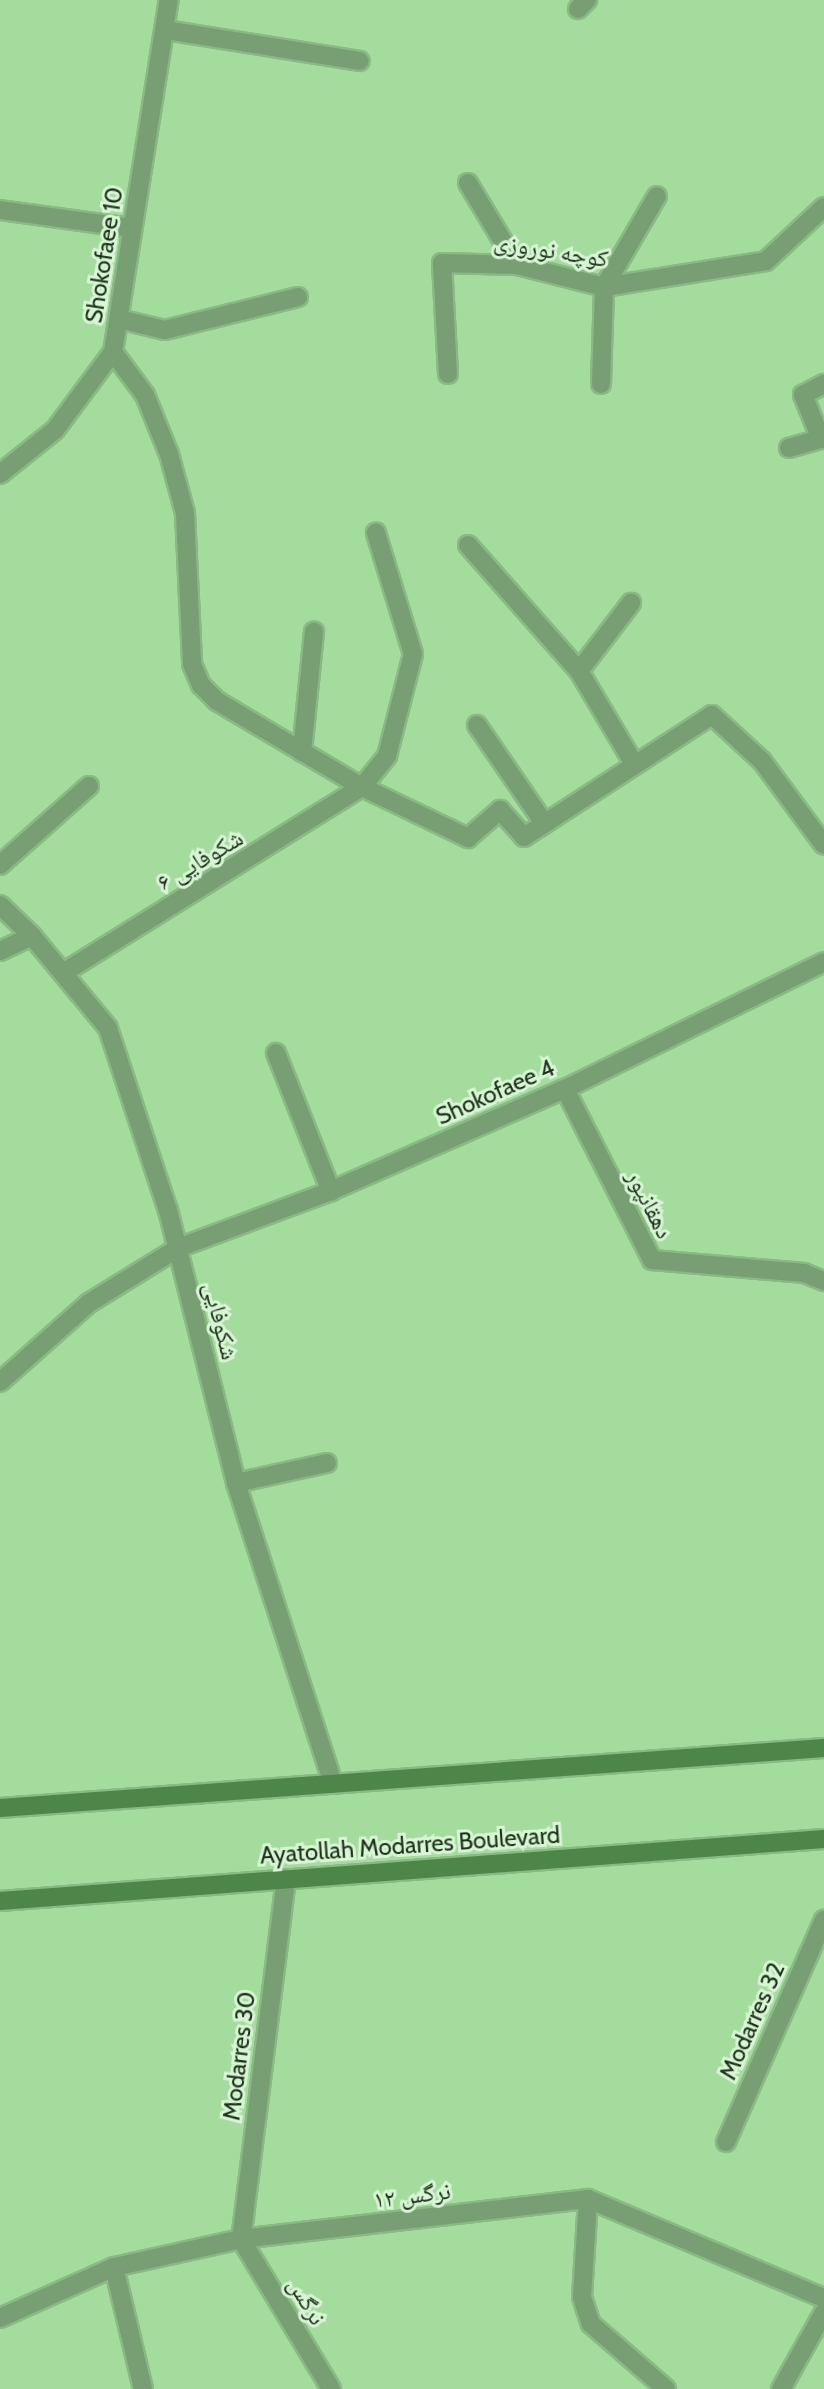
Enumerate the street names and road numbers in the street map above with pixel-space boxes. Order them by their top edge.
street label: Shokofaee 10 [79,185,129,325]
street label: کوچه نوروزی [492,227,610,273]
street label: شکوفایی ۶ [152,823,248,897]
street label: Shokofaee 4 [431,1053,559,1131]
street label: دهقانپور [621,1165,679,1243]
street label: شکوفایی [197,1279,245,1363]
street label: Ayatollah Modarres Boulevard [259,1820,561,1870]
street label: Modarres 32 [713,1958,791,2084]
street label: Modarres 30 [217,1990,261,2122]
street label: نرگس ۱۲ [372,2176,452,2214]
street label: نرگس [282,2272,332,2330]

